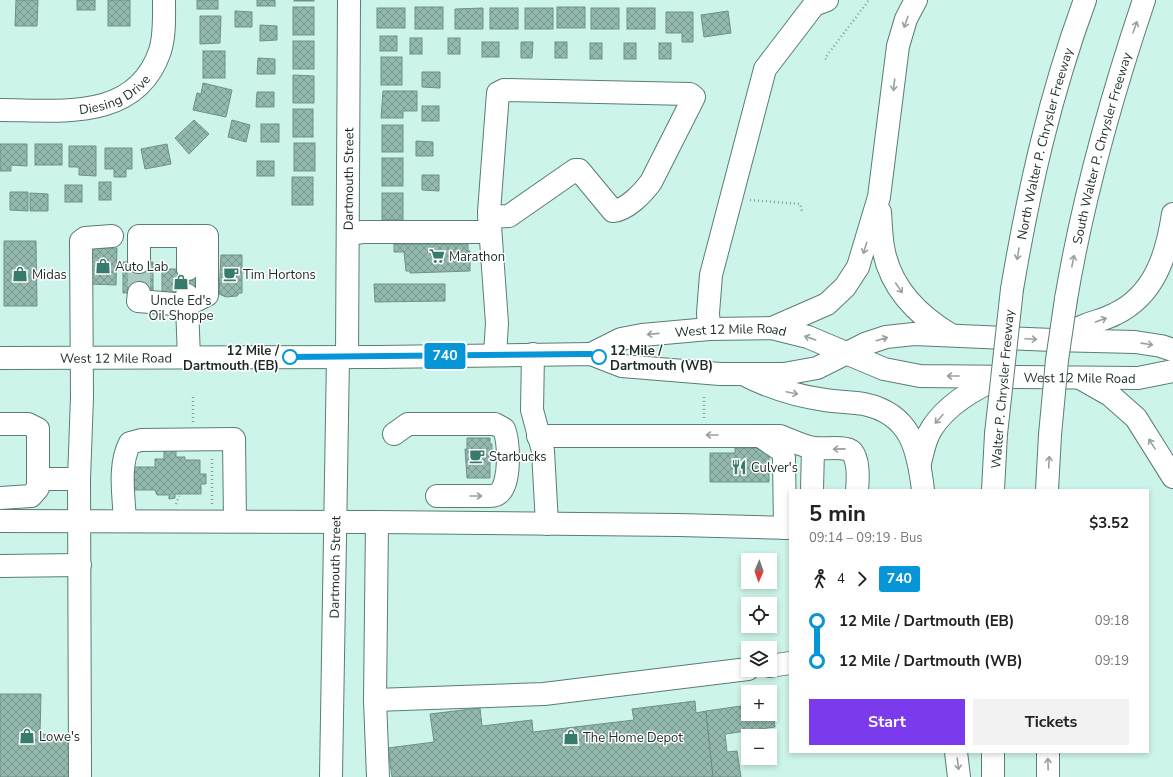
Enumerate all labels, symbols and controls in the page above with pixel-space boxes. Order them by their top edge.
one-way arrow [901,16,909,28]
one-way arrow [1132,21,1139,34]
street label: North Walter P. Chrysler Freeway [1013,45,1078,241]
street label: South Walter P. Chrysler Freeway [1069,50,1136,246]
street label: Diesing Drive [78,71,155,119]
one-way arrow [890,78,897,91]
street label: Dartmouth Street [340,127,358,230]
one-way arrow [861,241,868,254]
supermarket icon: Marathon [428,247,446,265]
one-way arrow [1014,247,1022,260]
place label: Marathon [449,248,505,266]
one-way arrow [1069,255,1077,268]
shop icon: Auto Lab [94,257,112,275]
place label: Auto Lab [115,258,168,276]
shop icon: Midas [11,265,29,283]
cafe icon: Tim Hortons [222,265,240,283]
place label: Midas [32,266,67,284]
place label: Tim Hortons [243,266,316,284]
shop icon: Uncle Ed's Oil Shoppe [172,273,190,291]
one-way arrow [895,283,903,294]
place label: Uncle Ed's Oil Shoppe [149,292,214,325]
street label: Walter P. Chrysler Freeway [987,308,1019,469]
one-way arrow [1095,316,1108,323]
street label: West 12 Mile Road [674,320,788,342]
one-way arrow [647,330,660,338]
one-way arrow [803,334,816,341]
one-way arrow [875,335,888,342]
one-way arrow [1024,336,1037,343]
one-way arrow [1141,340,1154,348]
place label: 12 Mile / Dartmouth (EB) [183,342,280,375]
place label: 12 Mile / Dartmouth (WB) [610,342,713,375]
line badge: 740 [422,343,468,369]
text: 740 [432,346,458,365]
marker: 12 Mile / Dartmouth (EB) [282,349,298,365]
marker: 12 Mile / Dartmouth (WB) [591,349,607,365]
street label: West 12 Mile Road [60,350,172,368]
street label: West 12 Mile Road [1023,369,1136,388]
one-way arrow [947,372,960,380]
one-way arrow [785,390,798,398]
one-way arrow [935,414,944,424]
one-way arrow [706,431,719,439]
one-way arrow [1148,438,1156,450]
one-way arrow [833,445,846,453]
cafe icon: Starbucks [468,447,486,465]
place label: Starbucks [489,448,547,466]
one-way arrow [1045,456,1052,469]
restaurant icon: Culver's [730,458,748,476]
place label: Culver's [751,459,798,477]
one-way arrow [469,492,482,500]
text: 5 min [809,499,866,529]
text: $3.52 [1089,513,1129,533]
street label: Dartmouth Street [326,515,345,618]
text: 09:14 – 09:19 · Bus [809,529,923,547]
north arrow [741,553,777,589]
map controls [741,553,777,765]
icon: walk [809,568,831,590]
icon: forward [851,568,873,590]
text: 740 [887,569,912,588]
text: 4 [837,570,845,588]
button: locate [741,597,777,633]
text: 12 Mile / Dartmouth (EB) [839,611,1014,631]
text: 09:18 [1095,612,1129,630]
button: layers [741,641,777,677]
text: 12 Mile / Dartmouth (WB) [839,651,1023,671]
text: 09:19 [1095,652,1129,670]
button: + [741,685,777,721]
button: Start [809,699,965,745]
button: Tickets [973,699,1129,745]
shop icon: Lowe's [18,727,36,745]
place label: Lowe's [39,728,80,746]
shop icon: The Home Depot [562,728,580,746]
place label: The Home Depot [583,729,683,747]
button: − [741,729,777,765]
one-way arrow [954,758,961,771]
one-way arrow [1044,758,1052,771]

